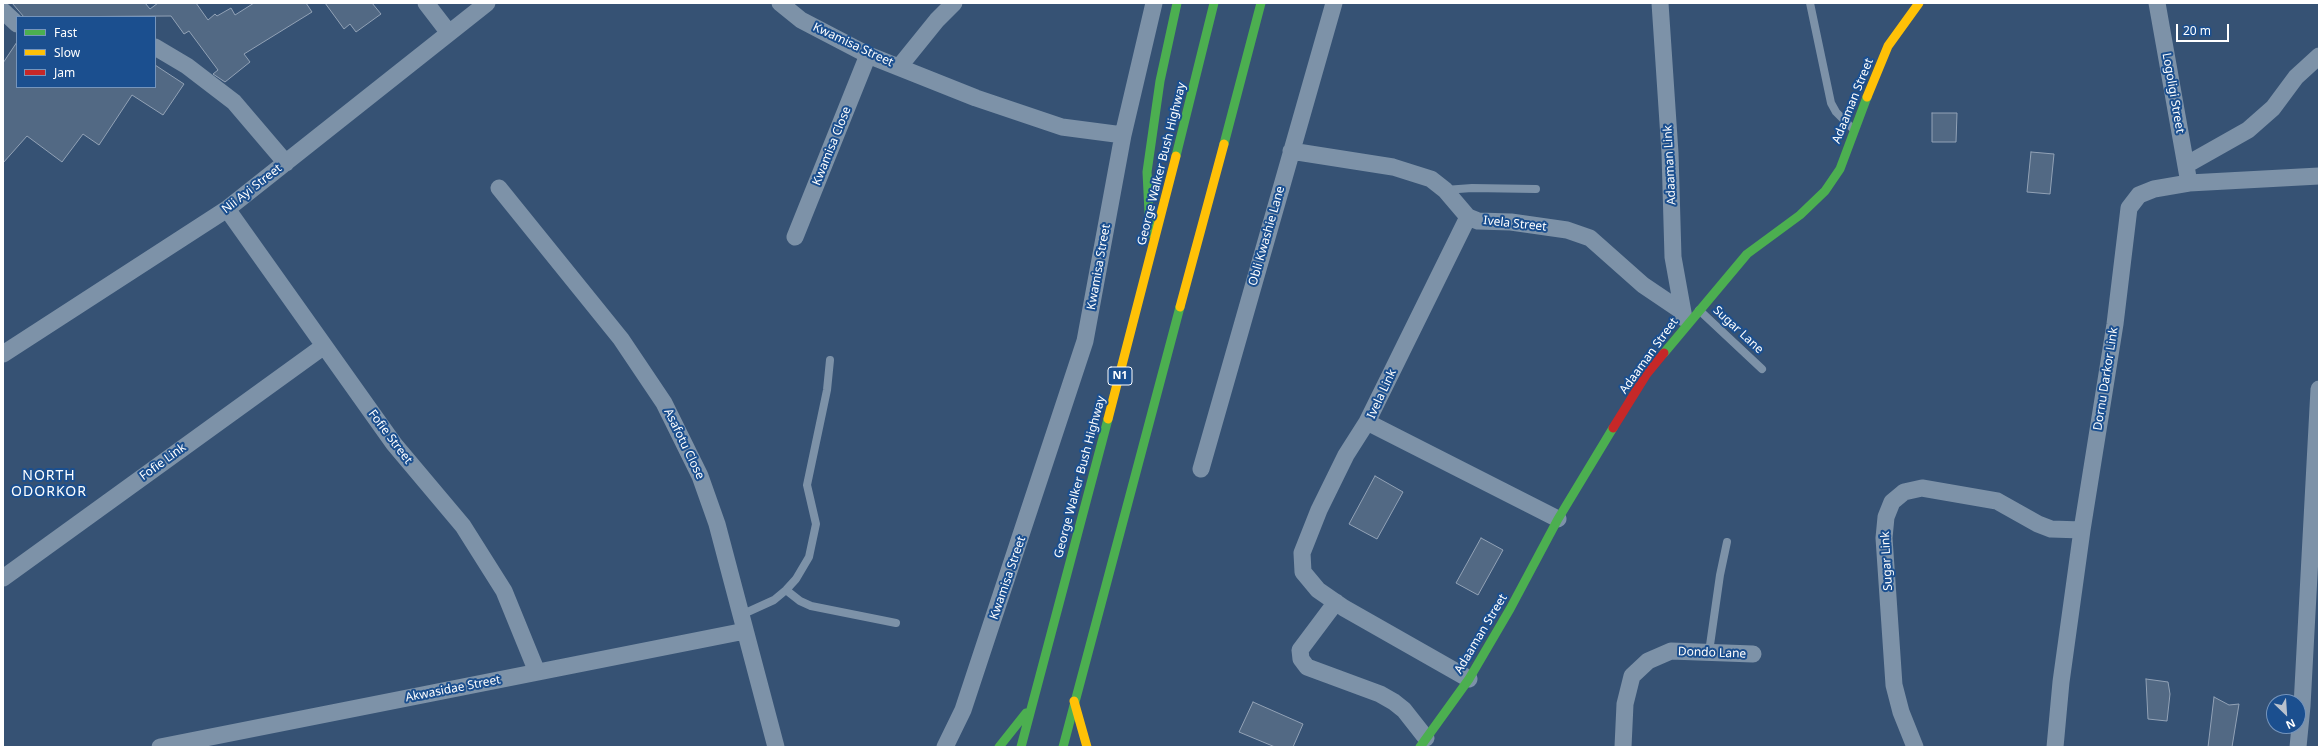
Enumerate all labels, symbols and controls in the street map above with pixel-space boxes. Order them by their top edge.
legend [16,16,156,88]
scale bar [2178,16,2231,42]
street label: Kwamisa Street [811,20,895,70]
text: 20 m [2183,22,2211,39]
text: Fast [54,24,77,41]
text: Slow [54,44,80,61]
street label: Logoligi Street [2159,52,2187,134]
street label: Adaaman Street [1829,56,1877,146]
text: Jam [54,64,75,81]
street label: George Walker Bush Highway [1135,81,1189,247]
street label: Kwamisa Close [810,104,854,188]
street label: Adaaman Link [1661,125,1679,205]
street label: Nii Ayi Street [219,161,285,217]
street label: Obli Kwashie Lane [1246,185,1288,287]
street label: Ivela Street [1483,214,1547,234]
street label: Kwamisa Street [1084,223,1114,311]
street label: Sugar Lane [1710,303,1766,357]
street label: Adaaman Street [1617,315,1681,397]
street label: Dornu Darkor Link [2091,326,2121,432]
road number: N1 [1108,367,1132,385]
street label: Ivela Link [1364,367,1400,421]
street label: George Walker Bush Highway [1051,394,1109,560]
street label: Asafotu Close [661,406,707,482]
street label: Fofie Street [365,407,415,467]
street label: Fofie Link [137,440,189,484]
district label: NORTH ODORKOR [11,468,87,500]
street label: Sugar Link [1878,531,1896,591]
street label: Kwamisa Street [987,535,1029,621]
street label: Adaaman Street [1452,592,1510,676]
street label: Dondo Lane [1678,645,1746,661]
street label: Akwasidae Street [404,673,502,705]
north arrow [2266,694,2306,734]
text: N [2284,716,2298,733]

